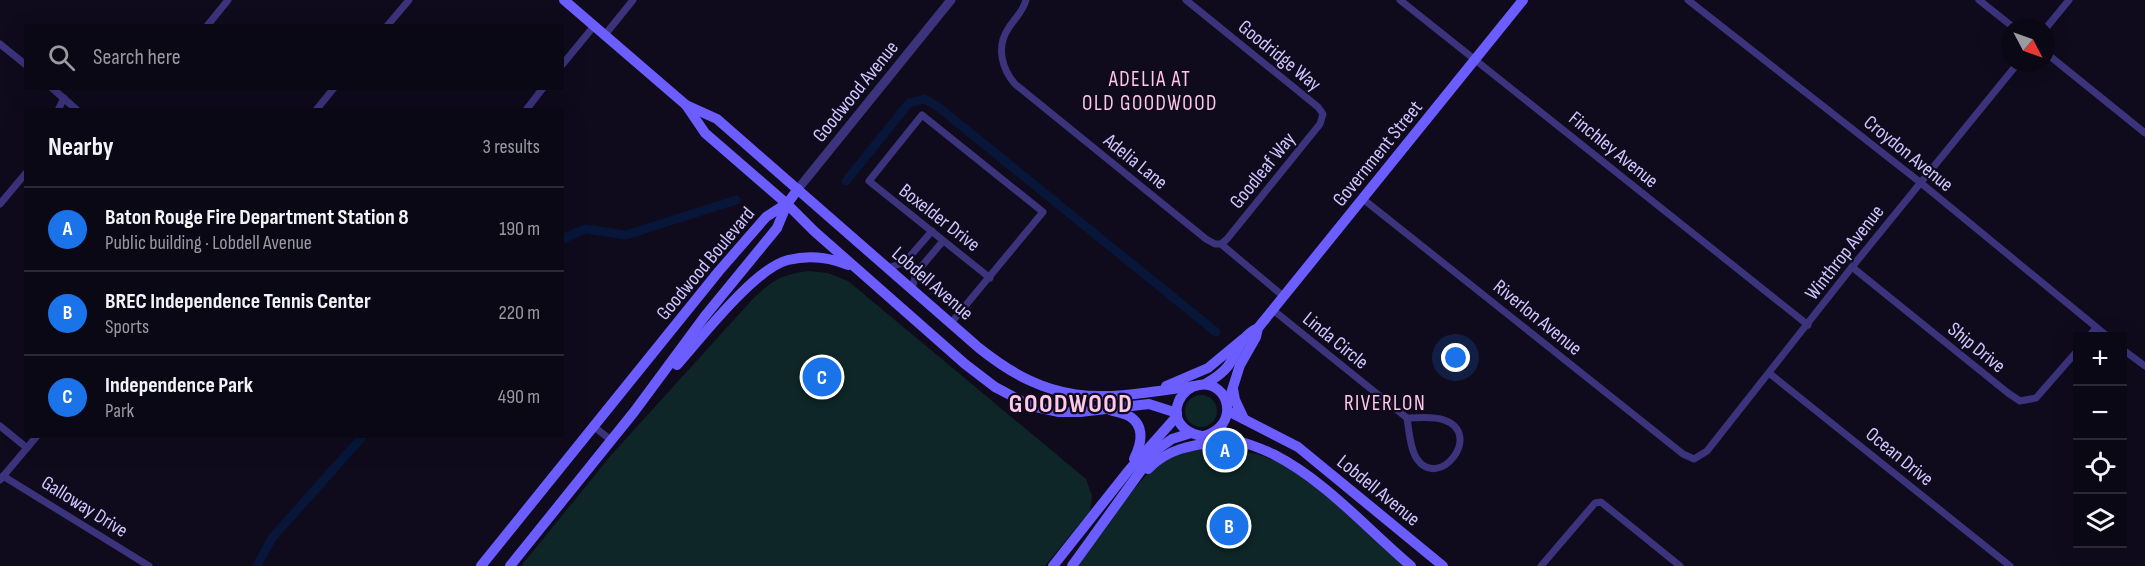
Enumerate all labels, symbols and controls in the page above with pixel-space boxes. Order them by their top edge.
street label: Goodridge Way [1233,15,1326,97]
north arrow [2001,18,2055,72]
search box [24,24,564,90]
street label: Goodwood Avenue [808,36,904,147]
icon: search [45,41,78,74]
text: Search here [93,44,180,71]
district label: ADELIA AT OLD GOODWOOD [1082,67,1218,116]
street label: Government Street [1328,96,1428,211]
street label: Finchley Avenue [1564,106,1663,193]
street label: Croydon Avenue [1859,110,1958,197]
street label: Goodleaf Way [1225,127,1301,214]
street label: Adelia Lane [1098,128,1172,195]
text: Nearby [48,132,114,163]
text: 3 results [483,135,540,159]
street label: Boxelder Drive [894,179,985,257]
street label: Winthrop Avenue [1800,200,1889,305]
street label: Goodwood Boulevard [651,202,760,325]
text: Baton Rouge Fire Department Station 8 [105,204,409,231]
text: A [63,217,72,241]
text: 190 m [499,217,540,241]
text: Public building · Lobdell Avenue [105,231,312,255]
street label: Lobdell Avenue [887,242,978,326]
street label: Riverlon Avenue [1488,275,1586,361]
text: BREC Independence Tennis Center [105,288,371,315]
text: B [63,301,72,325]
text: 220 m [499,301,540,325]
street label: Linda Circle [1298,307,1373,374]
text: Sports [105,315,149,339]
street label: Ship Drive [1943,317,2010,378]
map controls [2073,332,2127,548]
button: + [2073,332,2127,386]
your location [1441,343,1470,372]
pin: C [802,354,842,400]
text: Independence Park [105,372,253,399]
text: C [62,385,73,409]
text: 490 m [498,385,540,409]
button: − [2073,386,2127,440]
district label: GOODWOOD [1009,389,1133,420]
district label: RIVERLON [1344,391,1426,416]
text: Park [105,399,134,423]
street label: Ocean Drive [1861,422,1938,491]
pin: A [1206,428,1244,472]
button: locate [2073,440,2127,494]
street label: Lobdell Avenue [1332,450,1425,531]
street label: Galloway Drive [37,471,132,543]
button: layers [2073,494,2127,548]
pin: B [1210,504,1248,548]

